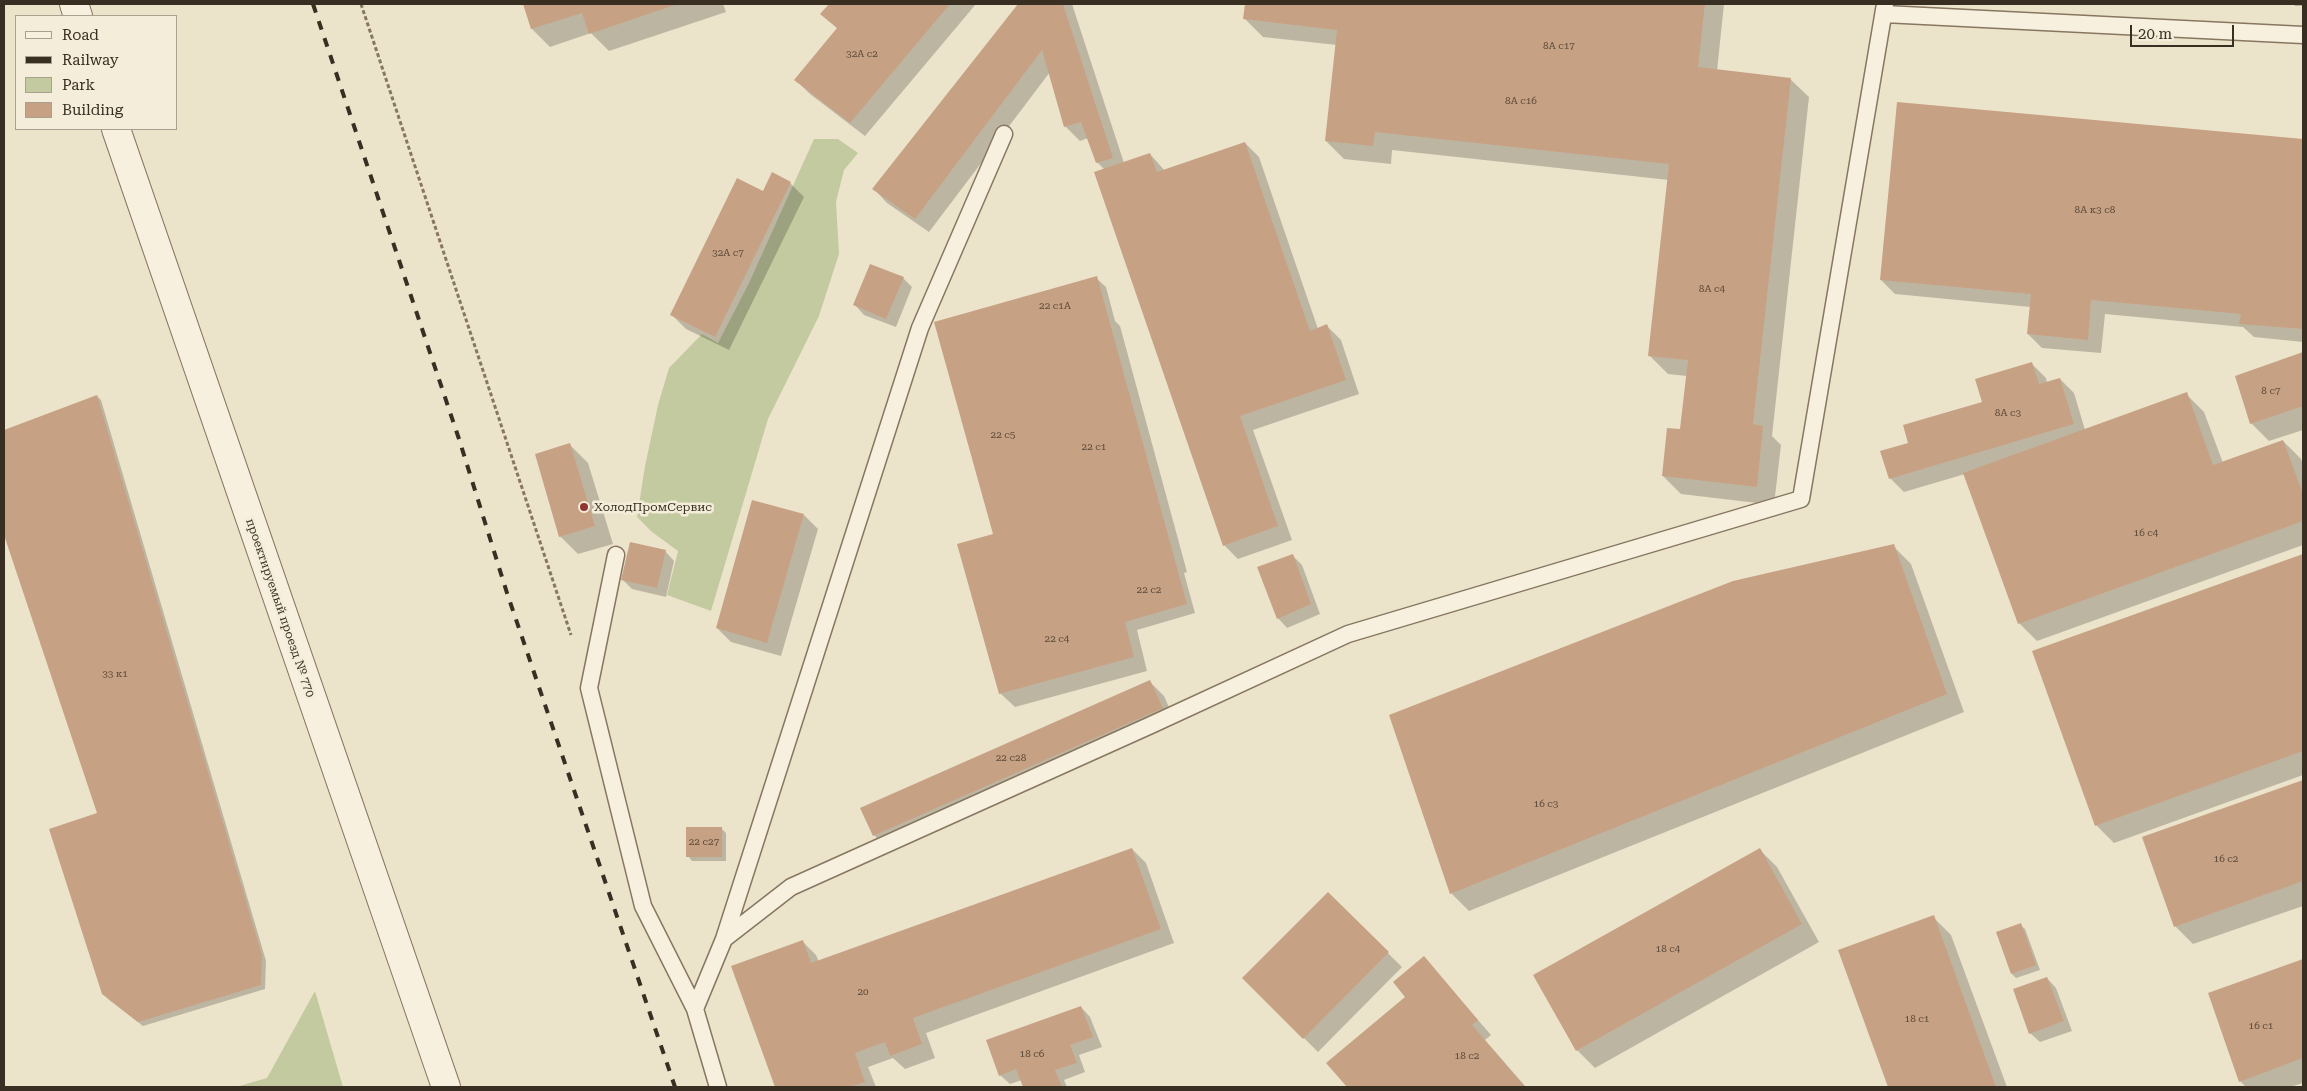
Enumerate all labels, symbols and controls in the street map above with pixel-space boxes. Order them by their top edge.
legend [15,15,178,130]
scale bar [2132,15,2236,47]
text: 20 m [2138,25,2172,43]
text: Road [62,26,99,44]
house number: 8А с17 [1543,40,1575,52]
house number: 32А с2 [846,48,878,60]
text: Railway [62,51,119,69]
text: Park [62,76,95,94]
house number: 8А с16 [1505,95,1537,107]
text: Building [62,101,123,119]
house number: 8А к3 с8 [2075,204,2115,216]
house number: 32А с7 [712,247,744,259]
house number: 8А с4 [1699,283,1725,295]
house number: 22 с1А [1039,300,1071,312]
house number: 8 с7 [2261,385,2281,397]
house number: 8А с3 [1995,407,2021,419]
house number: 22 с5 [991,429,1015,441]
house number: 22 с1 [1082,441,1106,453]
place label: ХолодПромСервис [594,500,712,514]
marker: ХолодПромСервис [578,501,590,513]
street label: проектируемый проезд № 770 [243,517,317,699]
house number: 16 с4 [2134,527,2158,539]
house number: 22 с2 [1137,584,1161,596]
house number: 22 с4 [1045,633,1069,645]
house number: 33 к1 [102,668,128,680]
house number: 22 с28 [996,752,1026,764]
house number: 16 с3 [1534,798,1558,810]
house number: 22 с27 [689,836,719,848]
house number: 16 с2 [2214,853,2238,865]
house number: 18 с4 [1656,943,1680,955]
house number: 20 [857,986,869,998]
house number: 18 с1 [1905,1013,1929,1025]
house number: 16 с1 [2249,1020,2273,1032]
house number: 18 с6 [1020,1048,1044,1060]
house number: 18 с2 [1455,1050,1479,1062]

